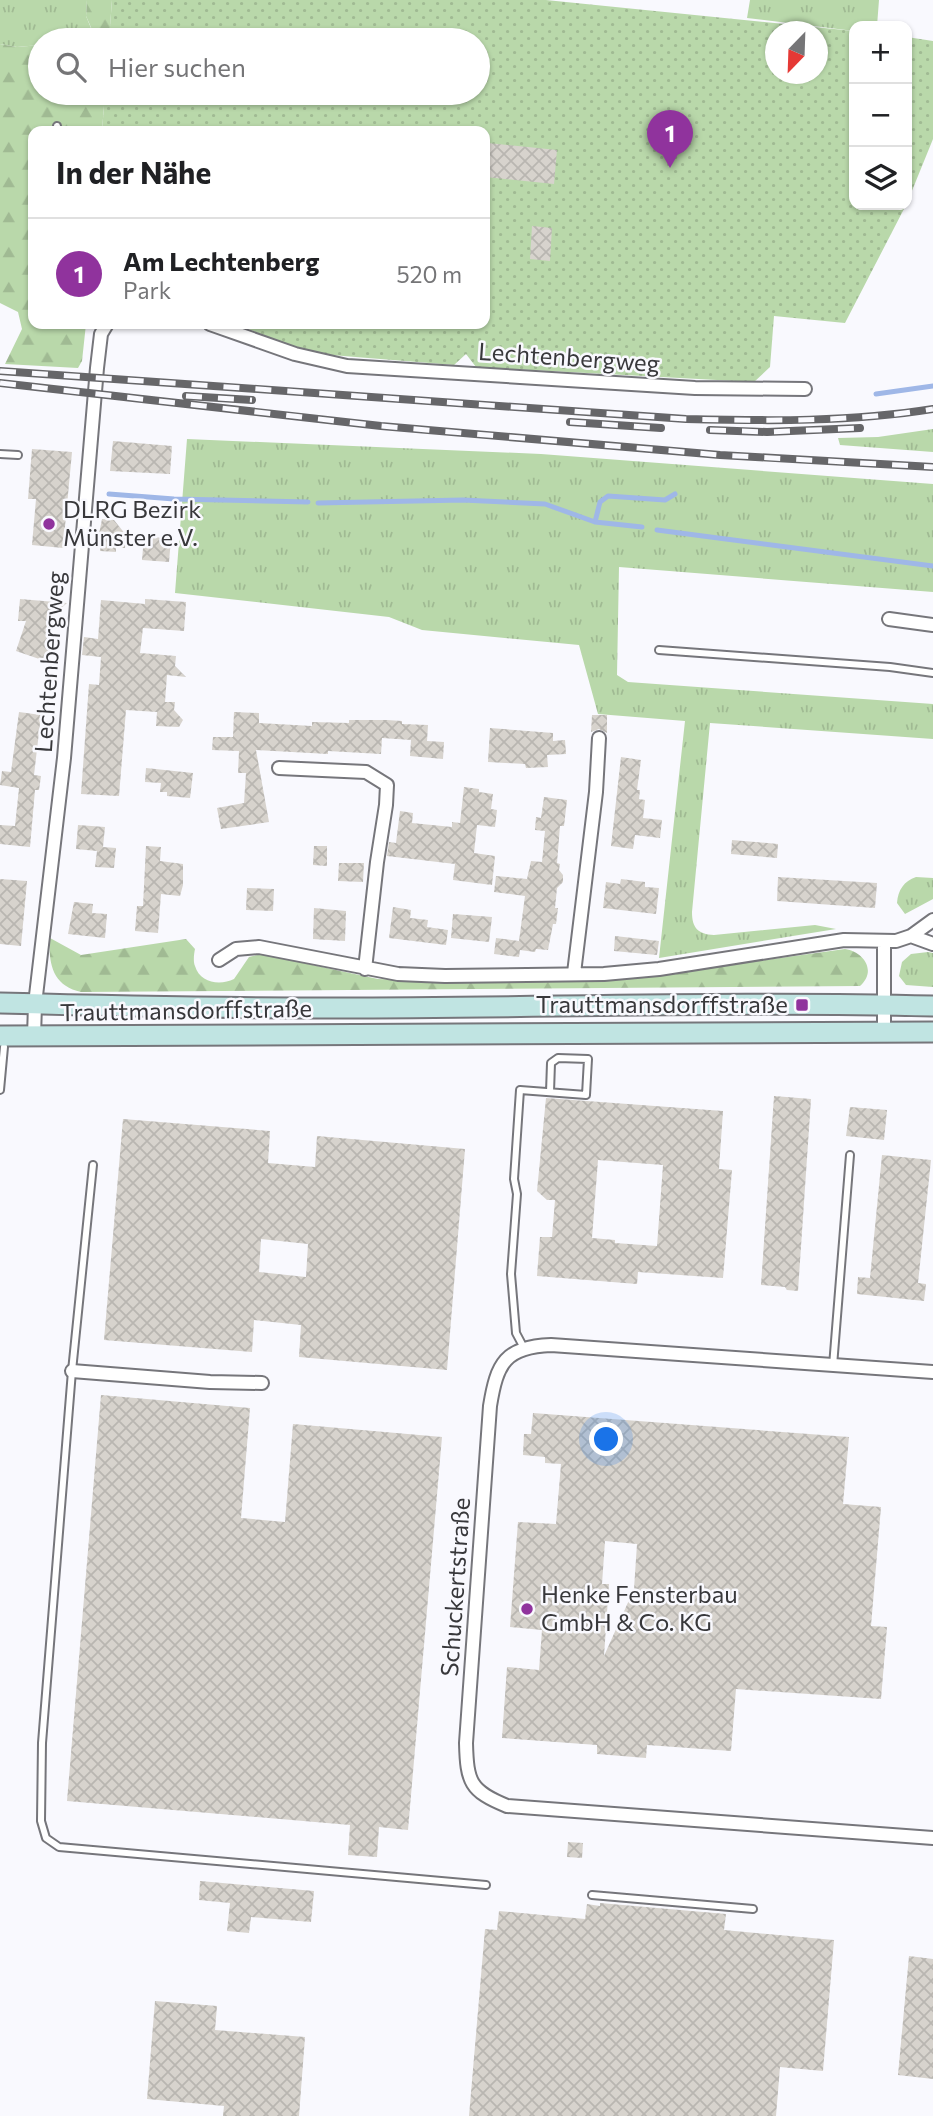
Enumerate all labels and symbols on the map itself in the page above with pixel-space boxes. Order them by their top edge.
north arrow [765,21,828,84]
pin: 1 [647,110,693,168]
street label: Lechtenbergweg [477,336,661,377]
place label: DLRG Bezirk Münster e.V. [63,494,201,551]
marker: DLRG Bezirk Münster e.V. [41,516,57,532]
street label: Lechtenbergweg [28,570,69,754]
place label: Trauttmansdorffstraße [536,989,788,1018]
street label: Trauttmansdorffstraße [60,993,312,1026]
marker: Trauttmansdorffstraße [794,997,810,1013]
your location [589,1422,623,1456]
street label: Schuckertstraße [434,1496,475,1677]
place label: Henke Fensterbau GmbH & Co. KG [541,1579,738,1636]
marker: Henke Fensterbau GmbH & Co. KG [519,1601,535,1617]

